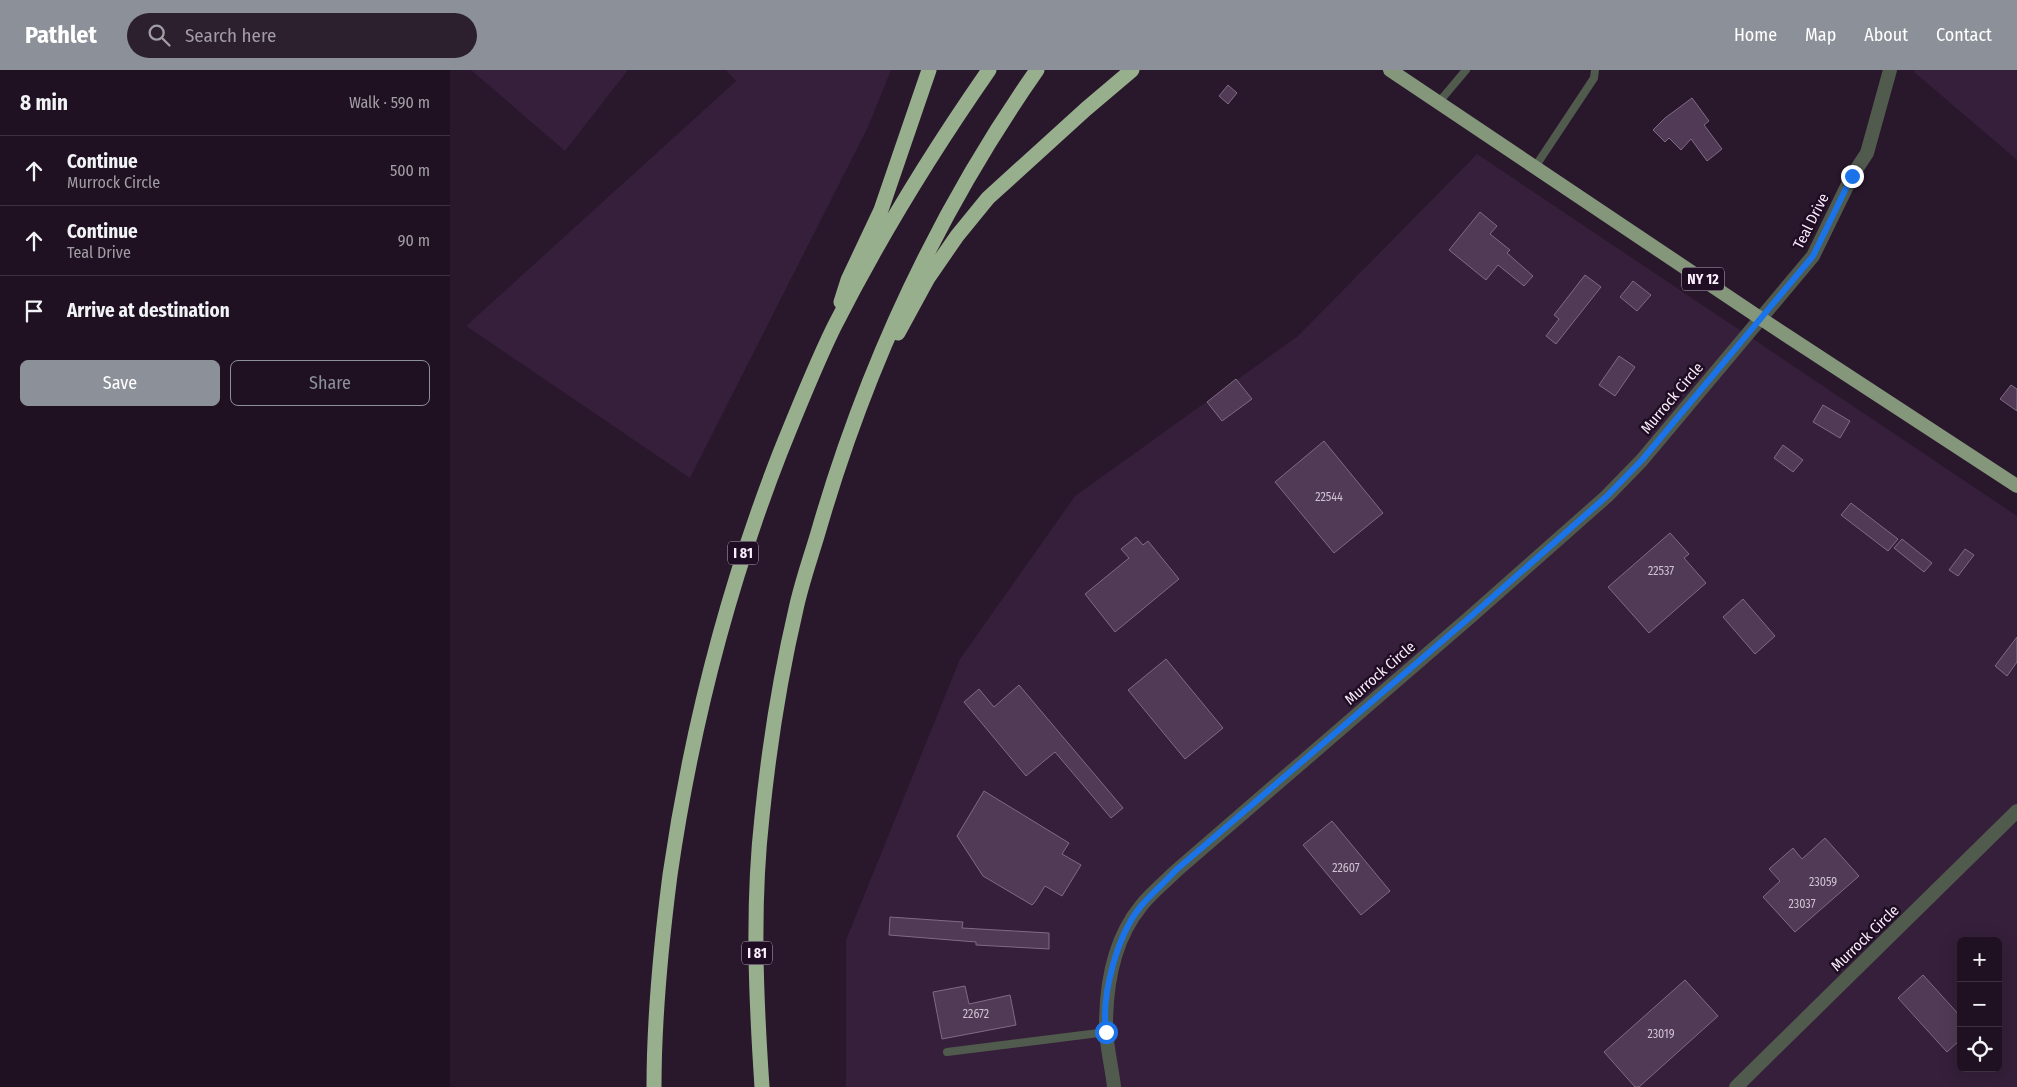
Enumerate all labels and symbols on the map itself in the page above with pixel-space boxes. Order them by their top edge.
route end [1841,165,1864,188]
street label: Teal Drive [1789,190,1833,252]
road number: NY 12 [1682,268,1724,290]
street label: Murrock Circle [1637,359,1707,437]
house number: 22544 [1315,490,1343,504]
road number: I 81 [728,542,758,564]
house number: 22537 [1648,564,1674,578]
street label: Murrock Circle [1341,638,1419,708]
house number: 22607 [1332,861,1360,875]
house number: 23059 [1809,875,1837,889]
house number: 23037 [1788,897,1816,911]
street label: Murrock Circle [1827,901,1903,975]
road number: I 81 [742,941,772,964]
house number: 22672 [963,1007,989,1021]
route start [1095,1021,1118,1044]
house number: 23019 [1647,1027,1675,1041]

